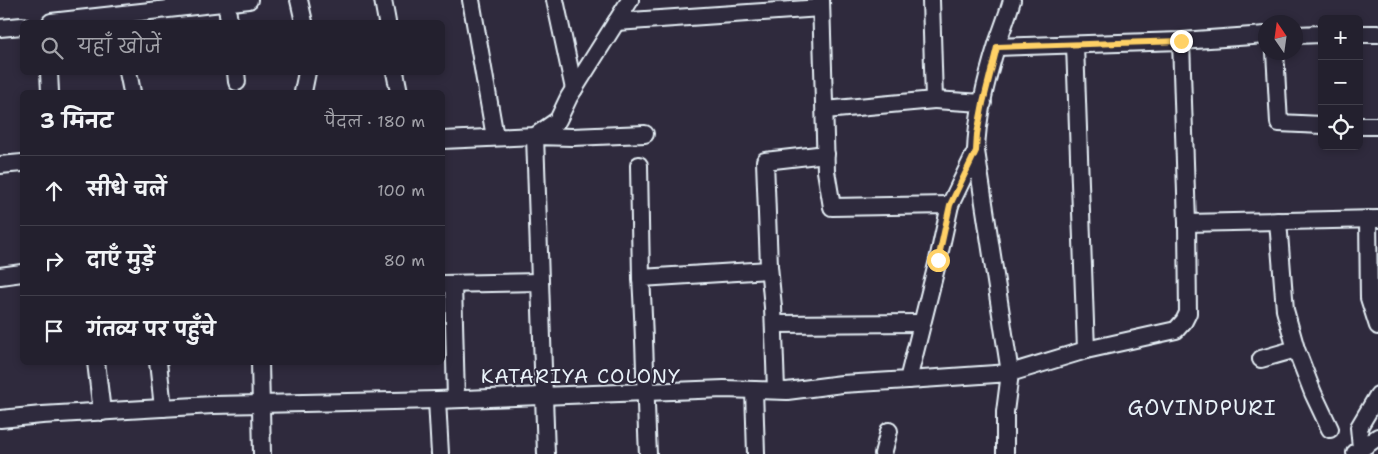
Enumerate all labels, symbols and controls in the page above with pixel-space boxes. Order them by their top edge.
north arrow [1258,15,1303,60]
map controls [1318,15,1363,150]
button: + [1318,15,1363,60]
search box [20,20,445,75]
route end [1170,30,1193,53]
icon: search [38,34,66,62]
text: यहाँ खोजें [78,34,161,59]
button: − [1318,60,1363,105]
button: locate [1318,105,1363,150]
text: 3 मिनट [40,107,113,135]
text: पैदल · 180 m [325,111,425,132]
icon: ahead [40,177,68,205]
text: सीधे चलें [87,177,166,202]
text: 100 m [377,180,425,201]
icon: right [40,247,68,275]
text: दाएँ मुड़ें [87,247,155,272]
route start [927,249,950,272]
text: 80 m [384,250,425,271]
icon: arrive [40,317,68,345]
text: गंतव्य पर पहुँचे [87,317,216,342]
district label: KATARIYA COLONY [481,363,681,389]
district label: GOVINDPURI [1127,394,1277,422]

